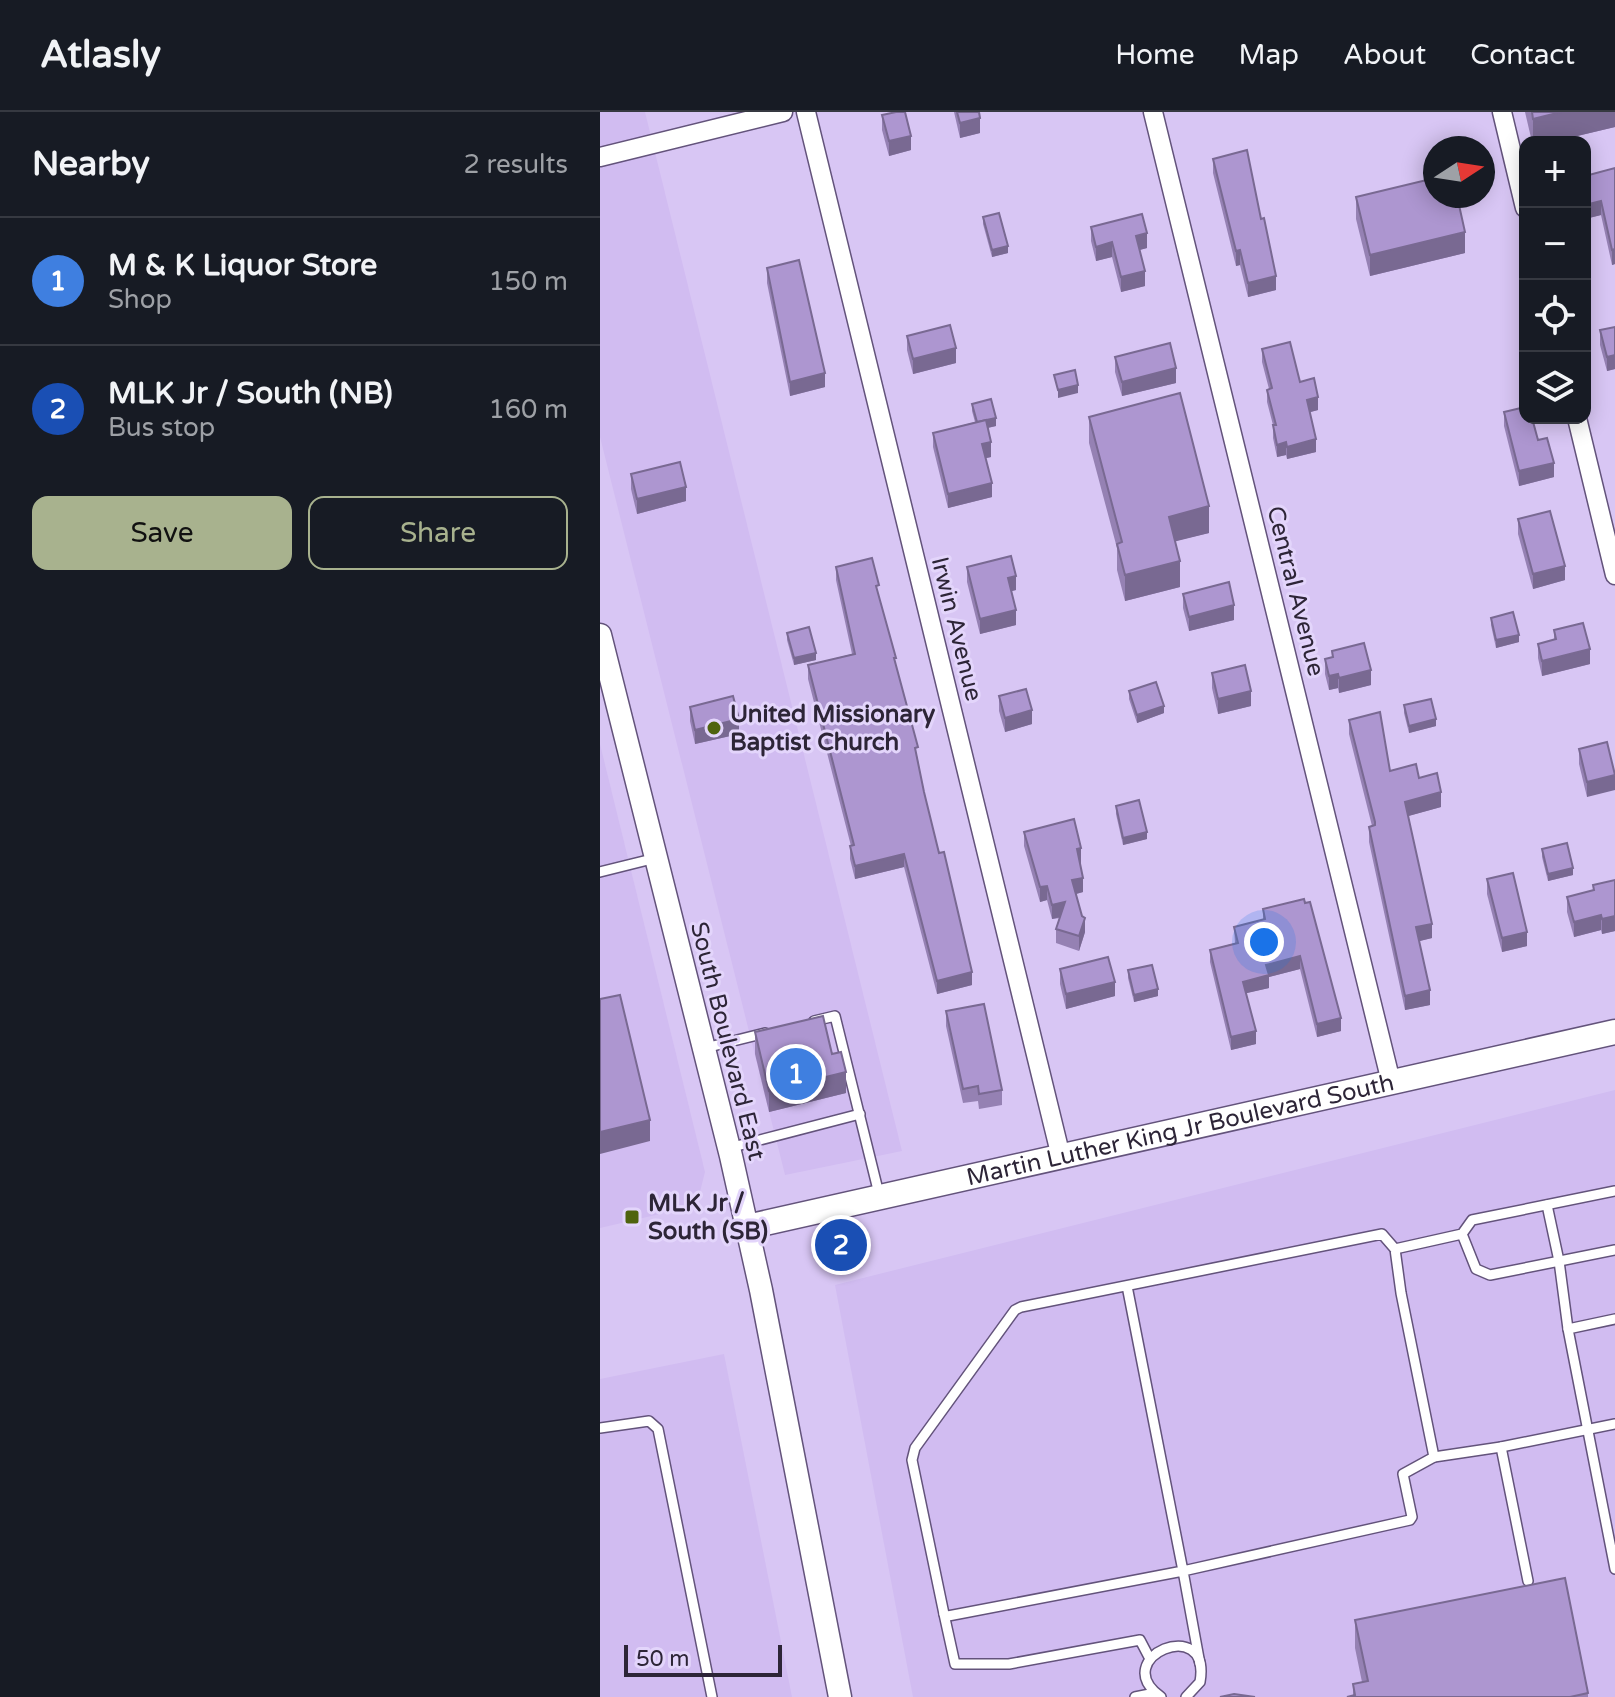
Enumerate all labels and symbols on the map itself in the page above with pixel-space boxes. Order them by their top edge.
north arrow [1423,136,1495,208]
street label: Central Avenue [1260,503,1331,679]
street label: Irwin Avenue [925,554,988,704]
place label: United Missionary Baptist Church [730,700,935,757]
marker: United Missionary Baptist Church [705,719,723,737]
street label: South Boulevard East [684,919,771,1163]
your location [1244,922,1284,962]
pin: 1 [770,1044,822,1104]
street label: Martin Luther King Jr Boulevard South [964,1068,1397,1192]
place label: MLK Jr / South (SB) [648,1189,768,1246]
marker: MLK Jr / South (SB) [623,1208,641,1226]
pin: 2 [815,1215,867,1275]
scale bar [624,1641,782,1677]

